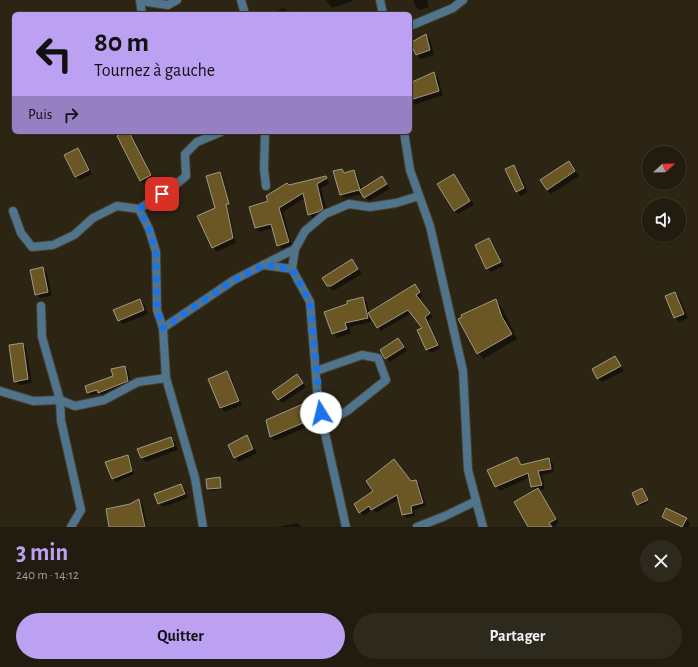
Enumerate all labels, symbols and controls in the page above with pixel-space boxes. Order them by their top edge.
icon: left [28,28,80,80]
text: 80 m [94,29,149,57]
text: Tournez à gauche [94,62,215,80]
icon: right [60,104,82,126]
text: Puis [28,107,52,122]
north arrow [642,146,686,190]
map controls [642,146,686,242]
pin [145,177,179,211]
icon: arrive [151,183,173,205]
button: sound [642,198,686,242]
position arrow [300,392,342,434]
button: close [640,540,682,582]
text: 3 min [16,541,68,565]
text: 240 m · 14:12 [16,569,79,582]
button: Quitter [16,613,345,659]
button: Partager [353,613,682,659]

